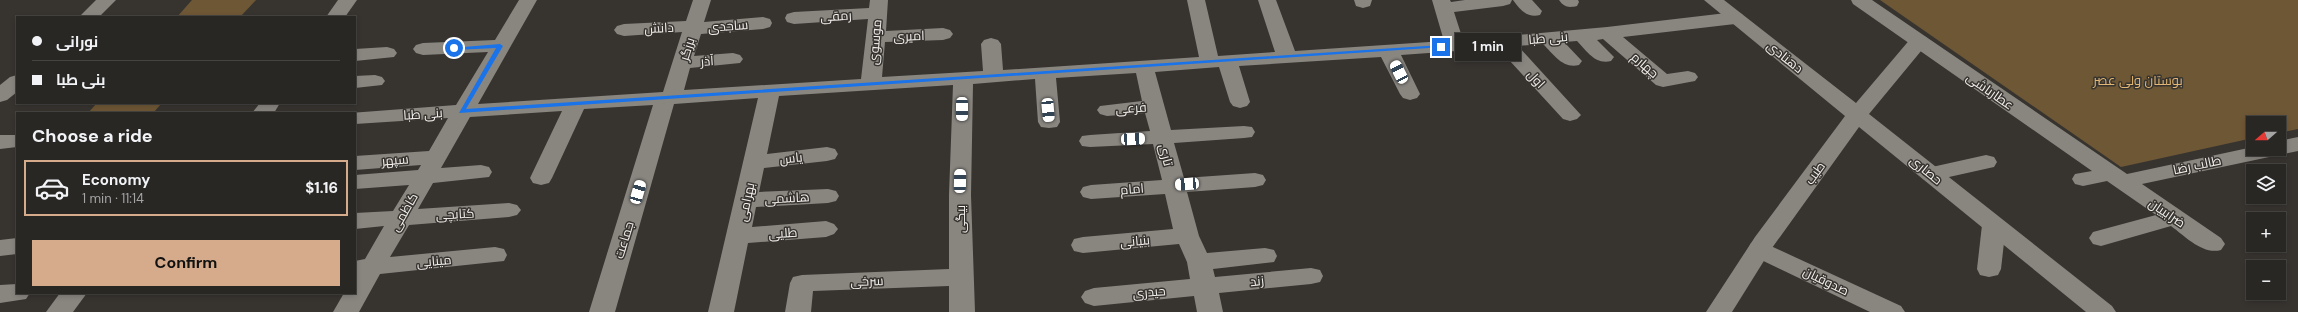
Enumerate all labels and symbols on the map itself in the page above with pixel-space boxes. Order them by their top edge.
street label: رمقی [820,7,852,25]
street label: ساجدی [707,16,749,36]
street label: موسوی [865,18,885,66]
street label: دانش [644,19,674,37]
street label: امیری [893,27,925,45]
street label: بنی طبا [1528,28,1568,48]
callout: 1 min [1455,33,1521,61]
street label: برزگر [675,35,699,64]
street label: دهنادی [1763,37,1807,77]
route end [1432,38,1450,56]
route start [445,39,463,57]
street label: چهارم [1627,48,1662,82]
street label: آذر [699,52,715,70]
car [1388,59,1410,85]
street label: اول [1523,66,1549,92]
street label: عطارباشی [1963,68,2017,114]
park label: بوستان ولی عصر [2092,72,2183,89]
car [956,97,968,121]
car [1041,98,1055,122]
street label: فرعی [1115,98,1147,118]
street label: بنی طبا [403,104,443,124]
north arrow [2246,116,2286,156]
car [1121,132,1145,146]
street label: تاری [1155,142,1177,168]
street label: یاس [779,148,804,168]
street label: سپهر [380,150,409,170]
street label: حصاری [1906,152,1946,188]
street label: طالب رضا [2171,152,2223,178]
street label: طیب [1801,158,1829,188]
car [954,169,966,193]
car [1175,177,1199,191]
car [629,179,647,205]
street label: امام [1119,179,1145,200]
street label: بهرامی [734,181,758,223]
street label: هاشمی [764,188,810,208]
street label: کاظمی [386,190,422,234]
street label: ضرابییان [2145,194,2189,232]
street label: کتابچی [435,205,475,224]
street label: بیگی [952,205,969,233]
street label: جماعت [610,219,638,261]
street label: طلیی [768,224,798,242]
street label: بنیانی [1119,231,1151,251]
street label: مینایی [416,251,452,271]
street label: صدوقیان [1800,263,1852,299]
street label: سرخی [850,272,884,290]
street label: زند [1249,272,1265,290]
street label: حیدری [1132,282,1166,302]

